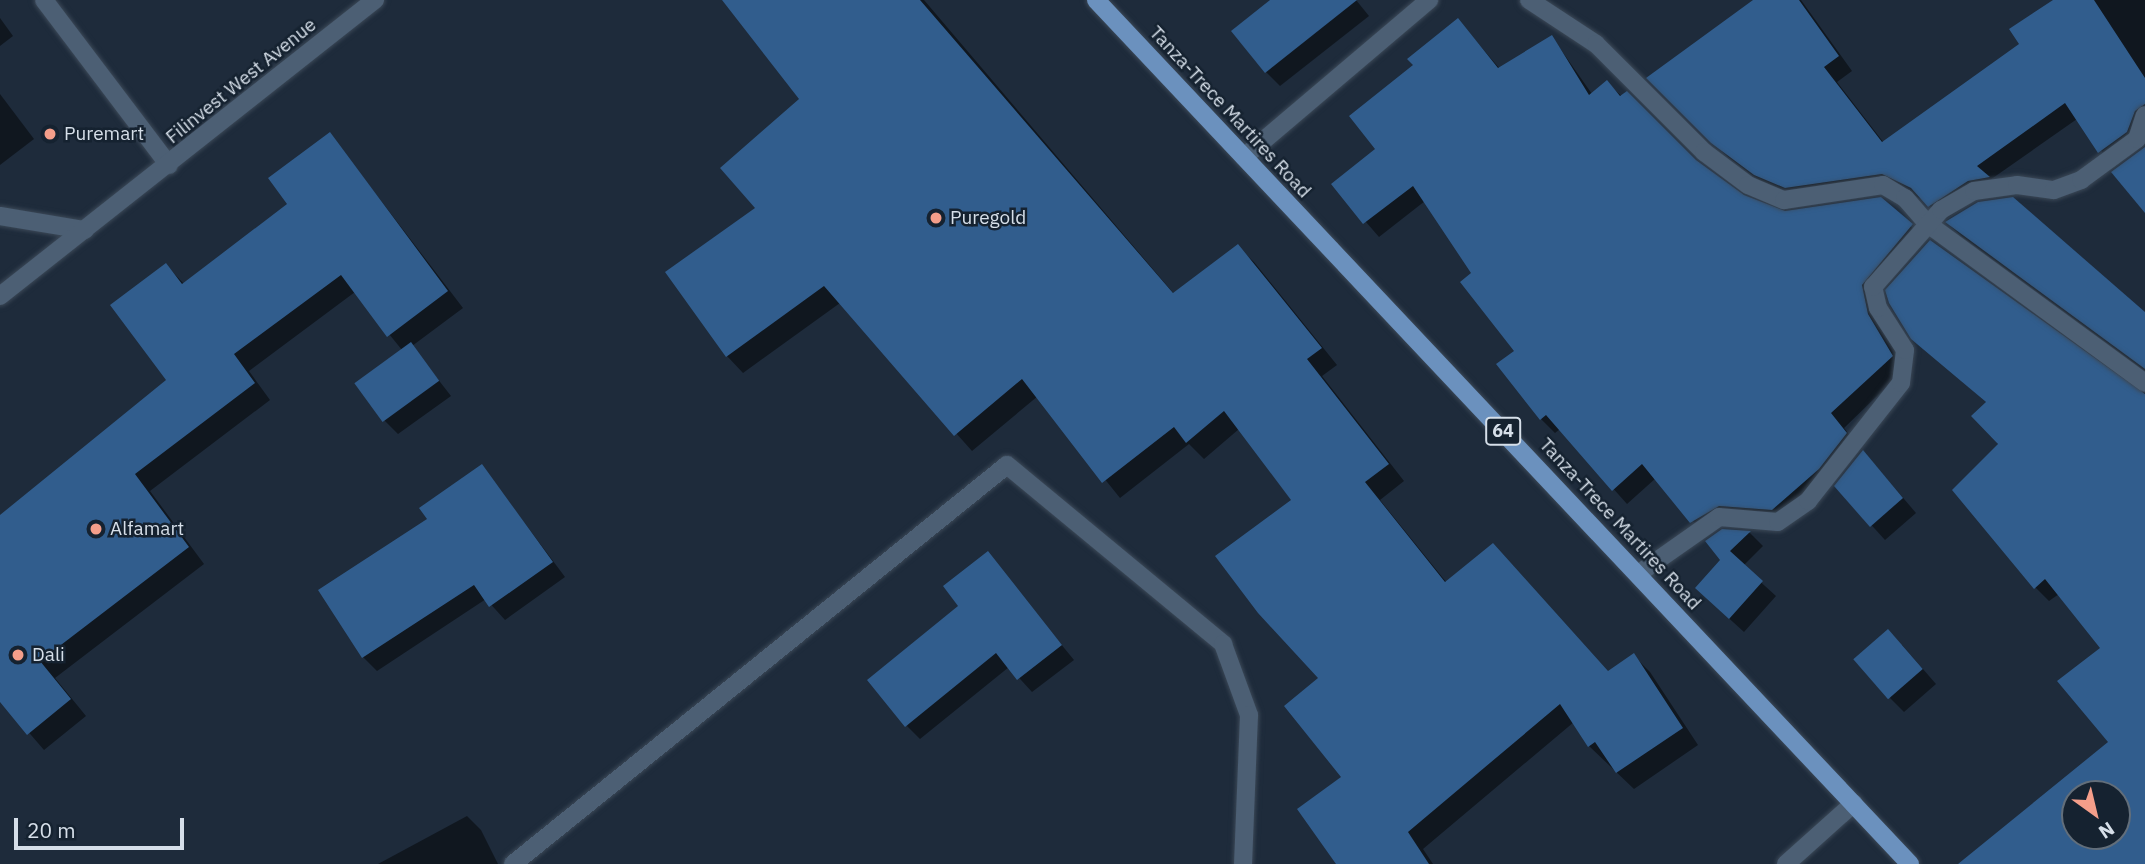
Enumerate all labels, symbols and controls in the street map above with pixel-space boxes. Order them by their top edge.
street label: Filinvest West Avenue [161,13,321,149]
street label: Tanza-Trece Martires Road [1144,21,1316,203]
place label: Puremart [64,123,144,145]
marker: Puremart [42,126,58,142]
place label: Puregold [950,207,1026,229]
marker: Puregold [928,210,944,226]
road number: 64 [1484,416,1522,446]
street label: Tanza-Trece Martires Road [1534,433,1706,615]
place label: Alfamart [110,518,184,540]
marker: Alfamart [88,521,104,537]
place label: Dali [32,644,65,666]
marker: Dali [10,647,26,663]
north arrow [2061,780,2131,850]
scale bar [18,804,187,848]
text: 20 m [27,816,76,844]
text: N [2094,817,2119,845]

